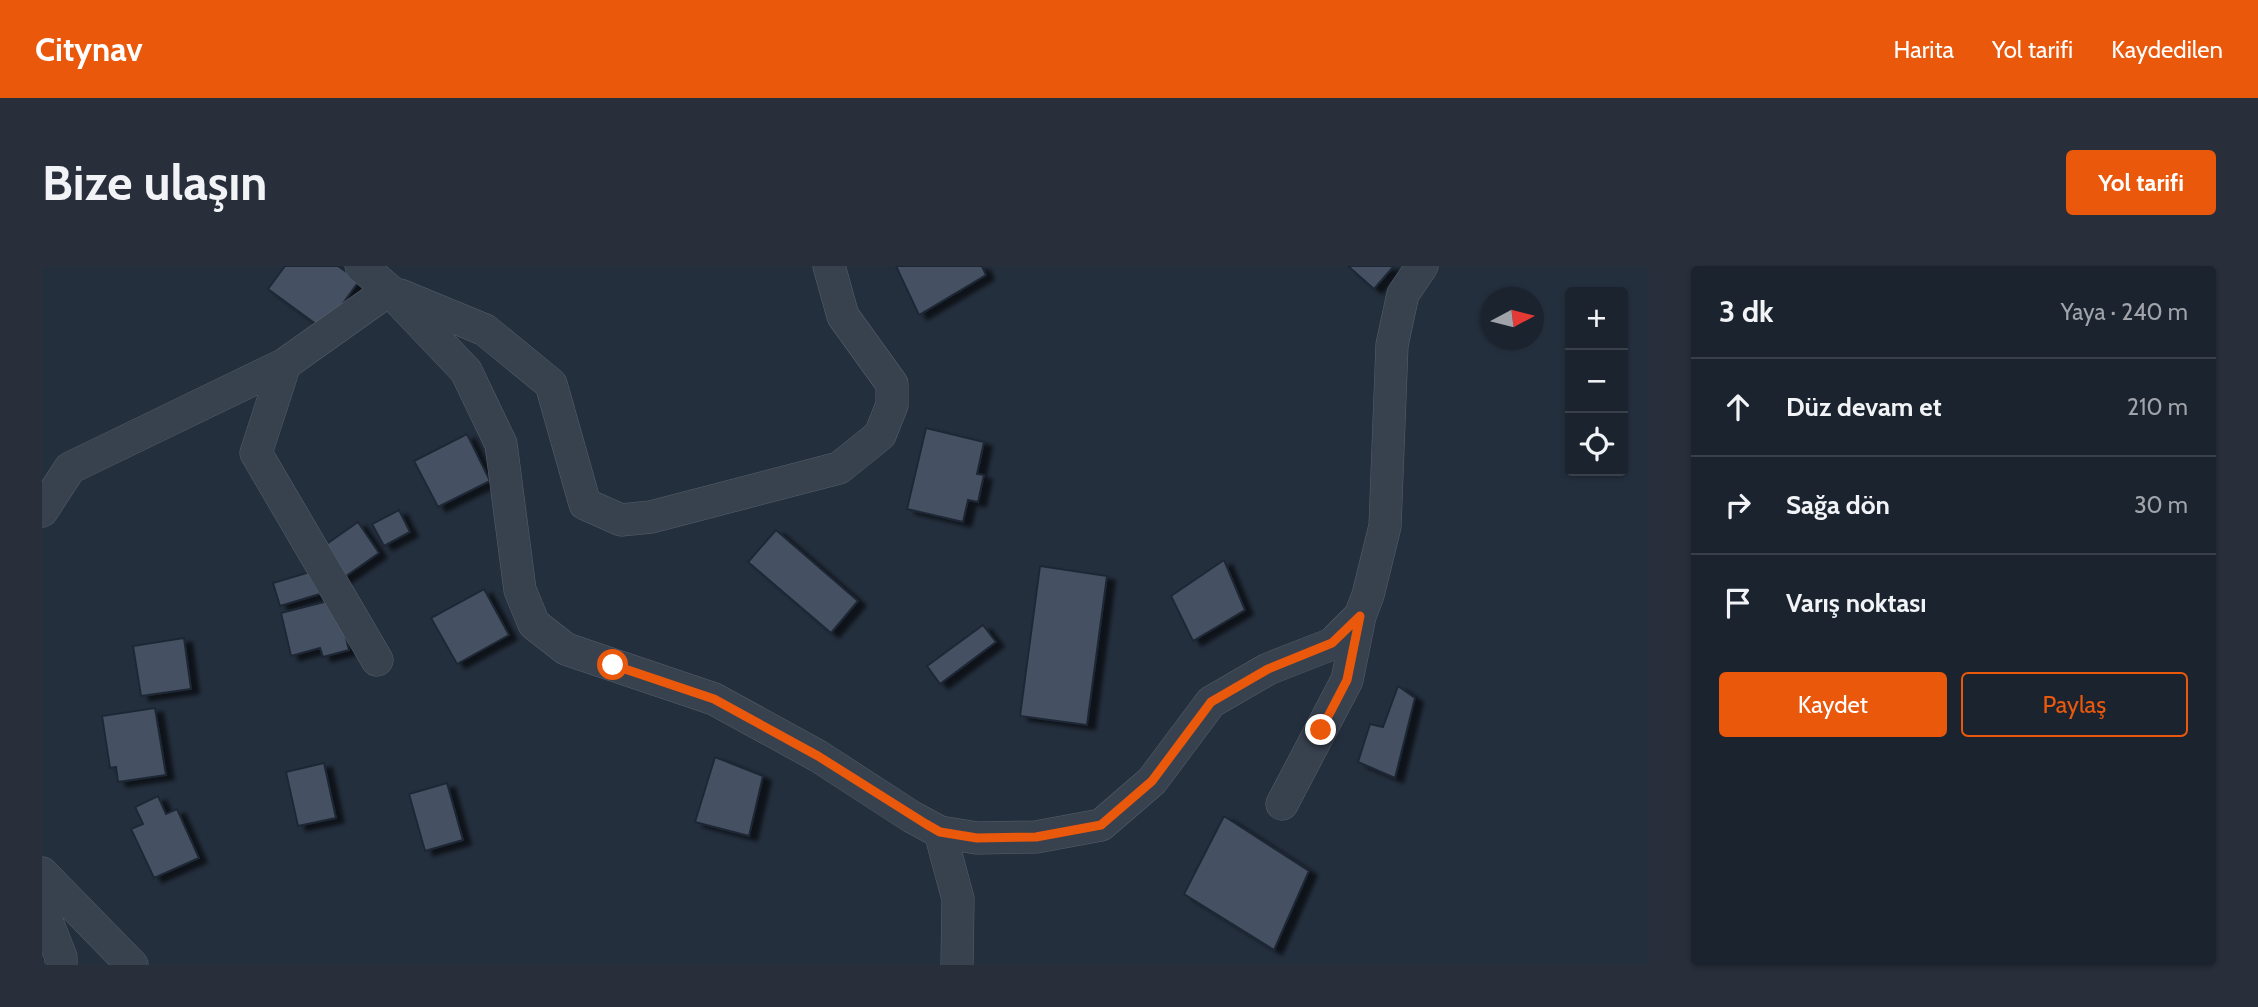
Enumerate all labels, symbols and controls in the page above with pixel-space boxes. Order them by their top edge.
text: Citynav [35,29,143,69]
text: Harita [1894,35,1954,64]
text: Yol tarifi [1992,35,2073,64]
text: Kaydedilen [2111,35,2223,64]
button: Yol tarifi [2066,150,2216,215]
text: Bize ulaşın [42,153,267,212]
north arrow [1481,287,1544,350]
map controls [1565,287,1628,476]
button: + [1565,287,1628,350]
text: 3 dk [1719,293,1774,330]
text: Yaya · 240 m [2061,298,2188,326]
button: − [1565,350,1628,413]
icon: ahead [1719,388,1757,426]
text: Düz devam et [1786,391,1942,423]
text: 210 m [2127,393,2188,421]
button: locate [1565,413,1628,476]
icon: right [1719,486,1757,524]
text: Sağa dön [1786,489,1890,521]
text: 30 m [2134,491,2188,519]
icon: arrive [1719,584,1757,622]
text: Varış noktası [1786,587,1927,619]
route start [597,649,628,680]
button: Kaydet [1719,672,1947,737]
button: Paylaş [1961,672,2188,737]
route end [1305,714,1336,745]

